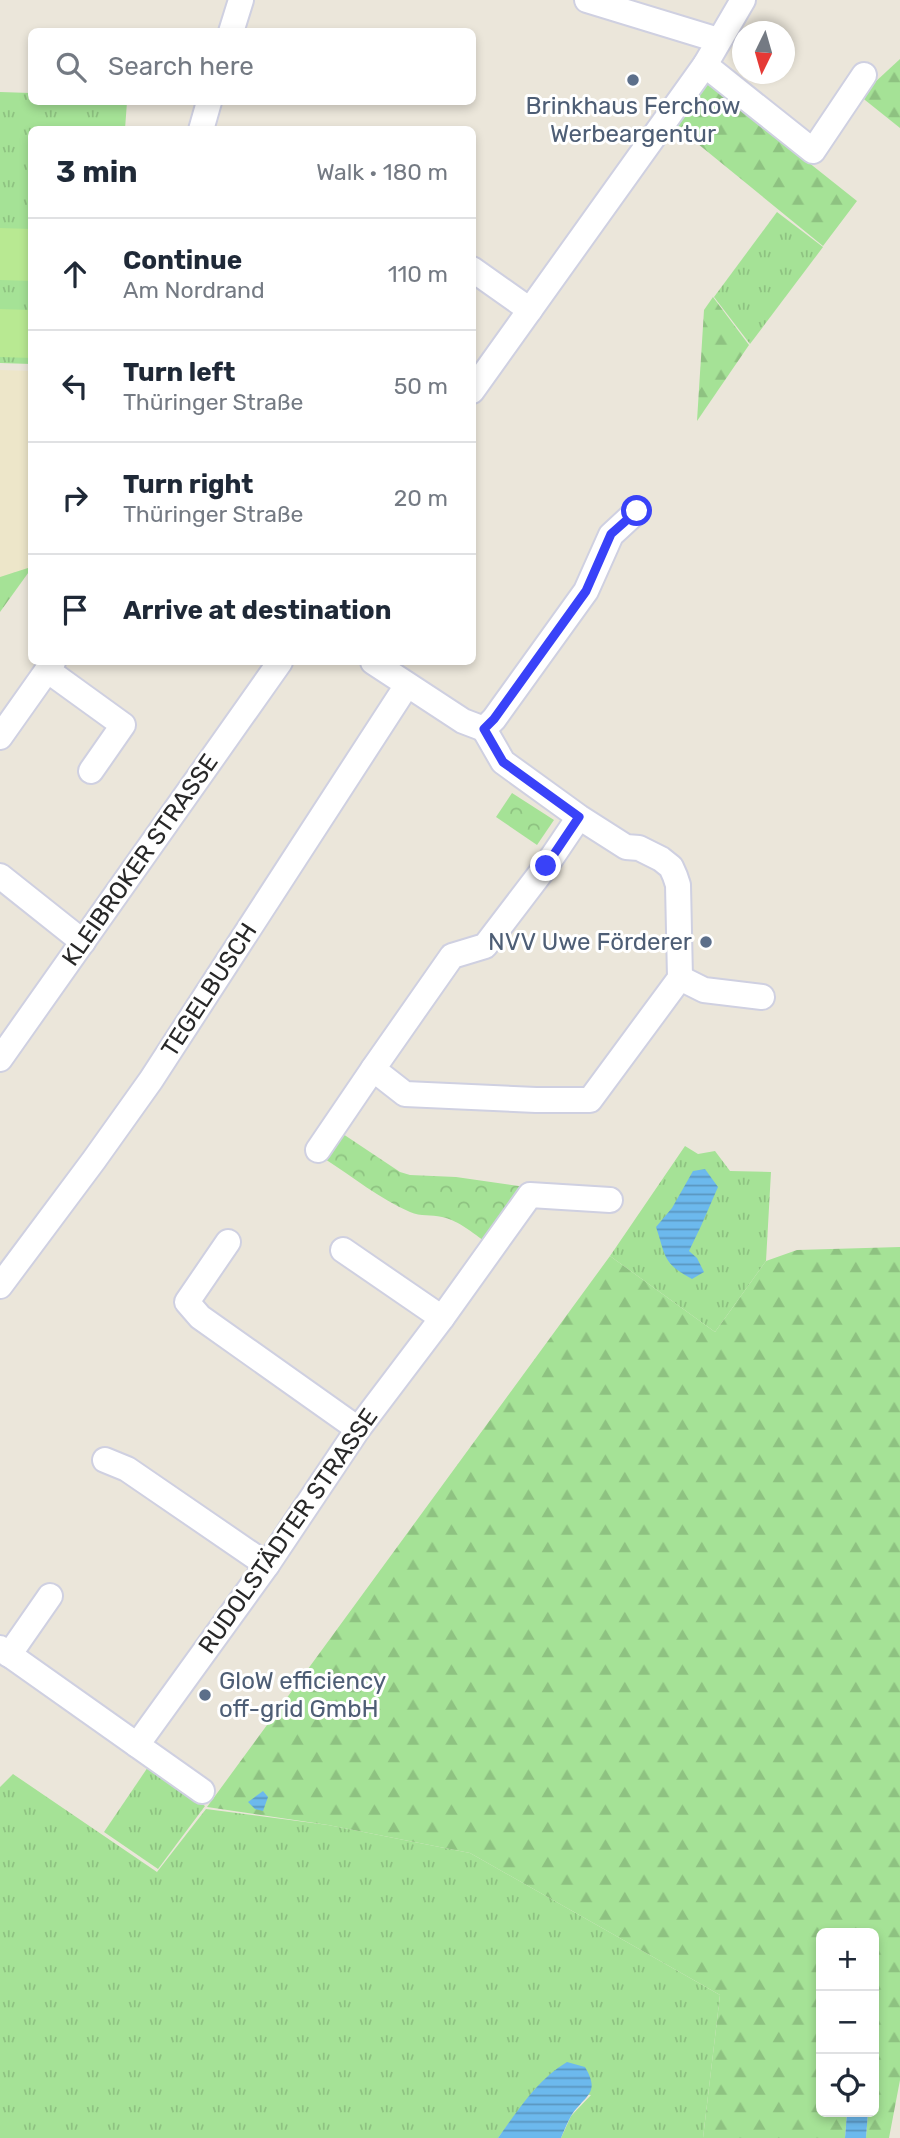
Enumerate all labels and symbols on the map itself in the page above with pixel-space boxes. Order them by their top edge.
north arrow [732,21,795,84]
marker: Brinkhaus Ferchow Werbeargentur [625,72,641,88]
place label: Brinkhaus Ferchow Werbeargentur [526,92,740,148]
route start [621,495,652,526]
street label: KLEIBROKER STRASSE [56,749,224,971]
route end [530,850,561,881]
street label: TEGELBUSCH [155,918,263,1062]
place label: NVV Uwe Förderer [488,928,692,956]
marker: NVV Uwe Förderer [698,934,714,950]
street label: RUDOLSTÄDTER STRASSE [193,1403,383,1659]
place label: GloW efficiency off-grid GmbH [219,1667,386,1723]
marker: GloW efficiency off-grid GmbH [197,1687,213,1703]

